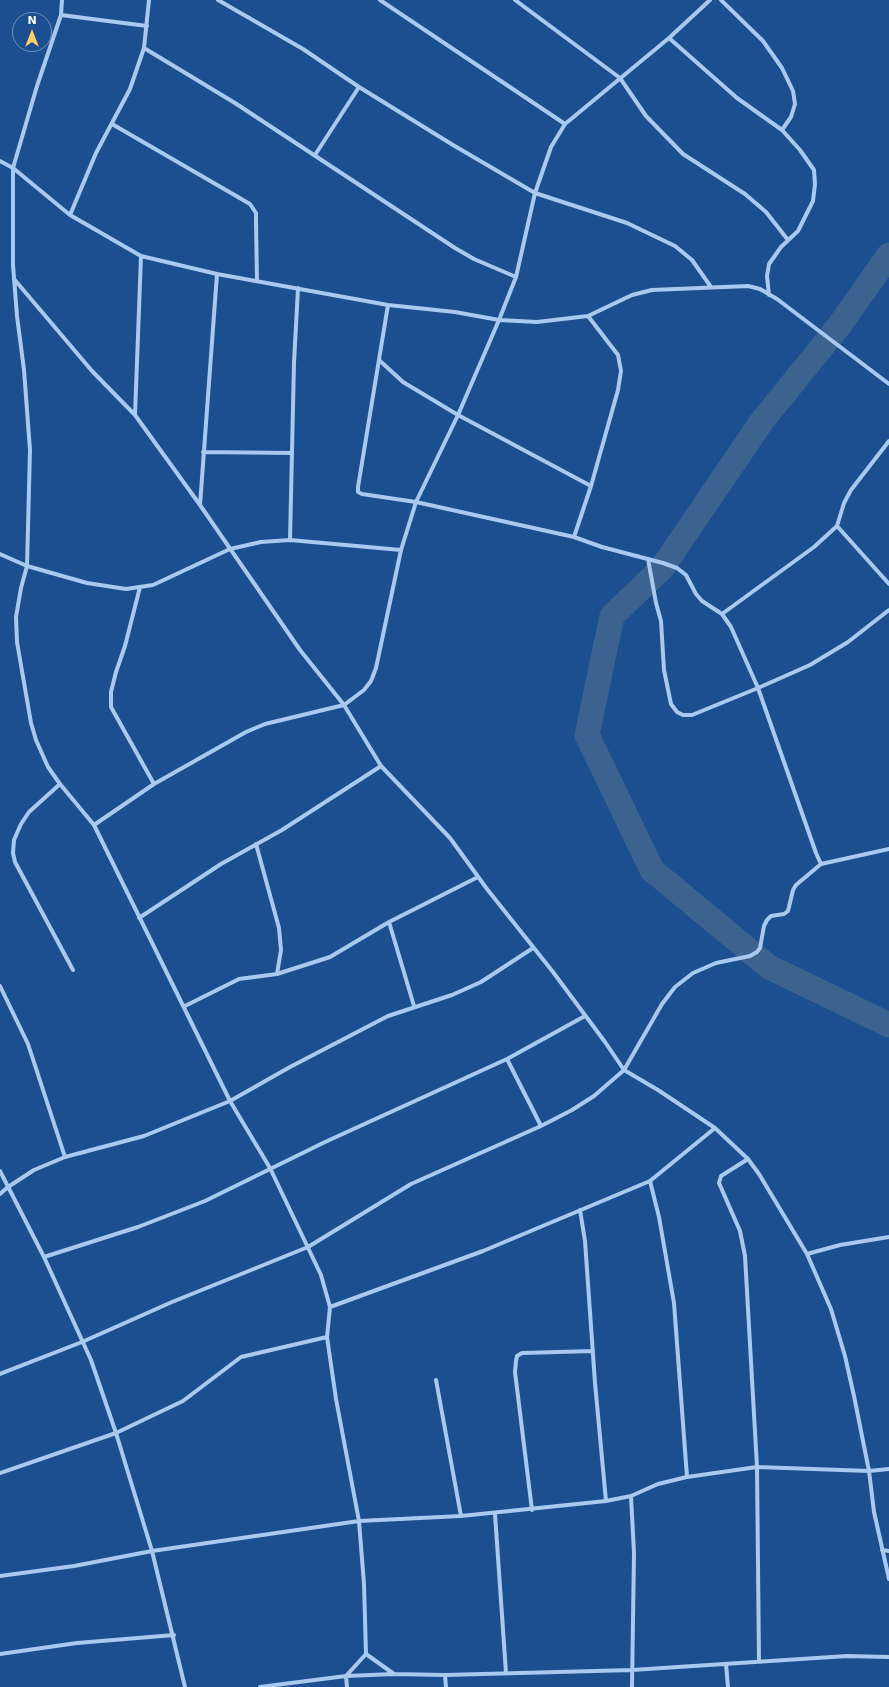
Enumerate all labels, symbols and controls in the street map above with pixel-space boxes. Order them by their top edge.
north arrow [12,12,52,52]
text: N [27,14,37,27]

